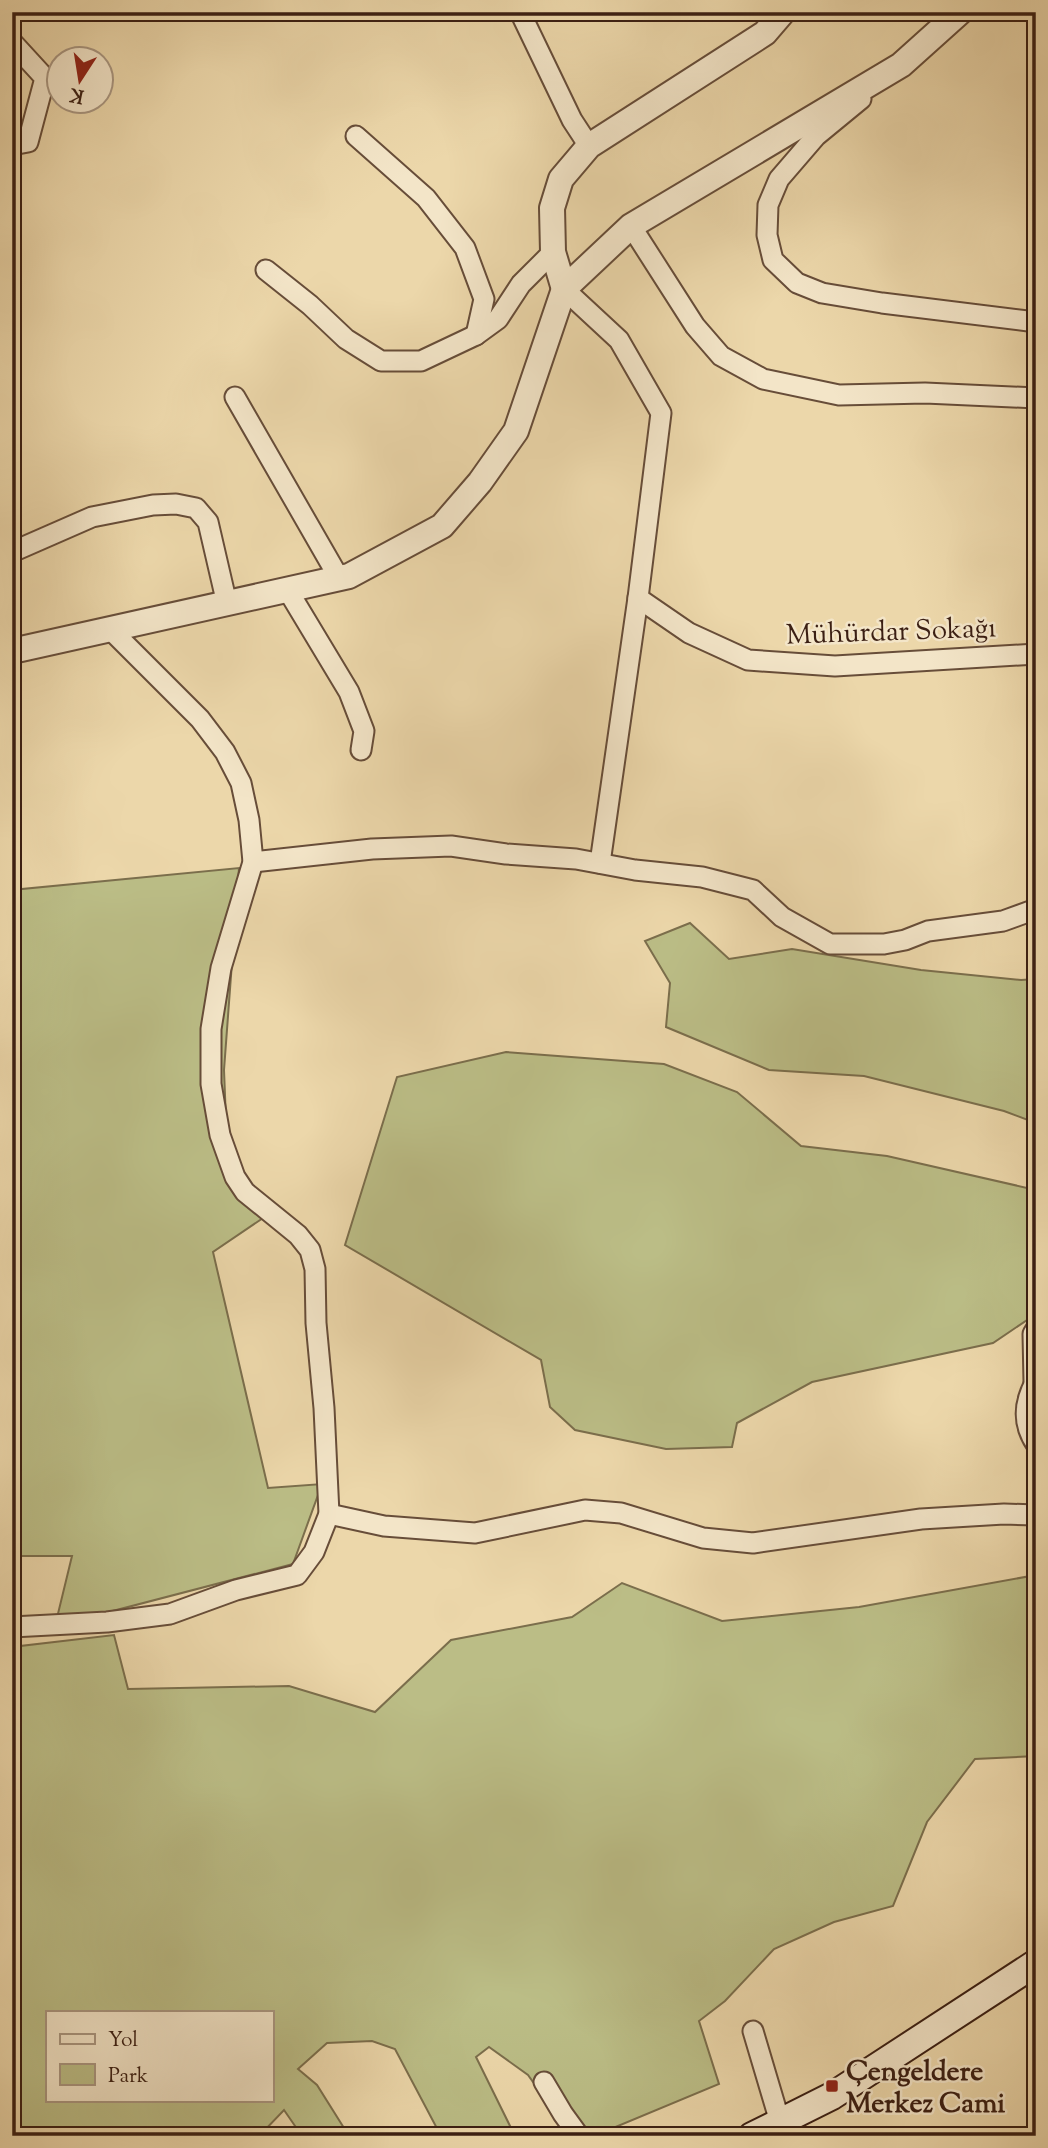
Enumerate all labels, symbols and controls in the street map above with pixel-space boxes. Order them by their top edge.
north arrow [46,46,116,116]
text: K [67,79,87,109]
street label: Mühürdar Sokağı [785,609,997,657]
legend [46,2011,273,2102]
text: Yol [108,2026,138,2056]
place label: Çengeldere Merkez Cami [846,2053,1005,2125]
text: Park [108,2062,149,2092]
marker: Çengeldere Merkez Cami [824,2078,840,2094]

